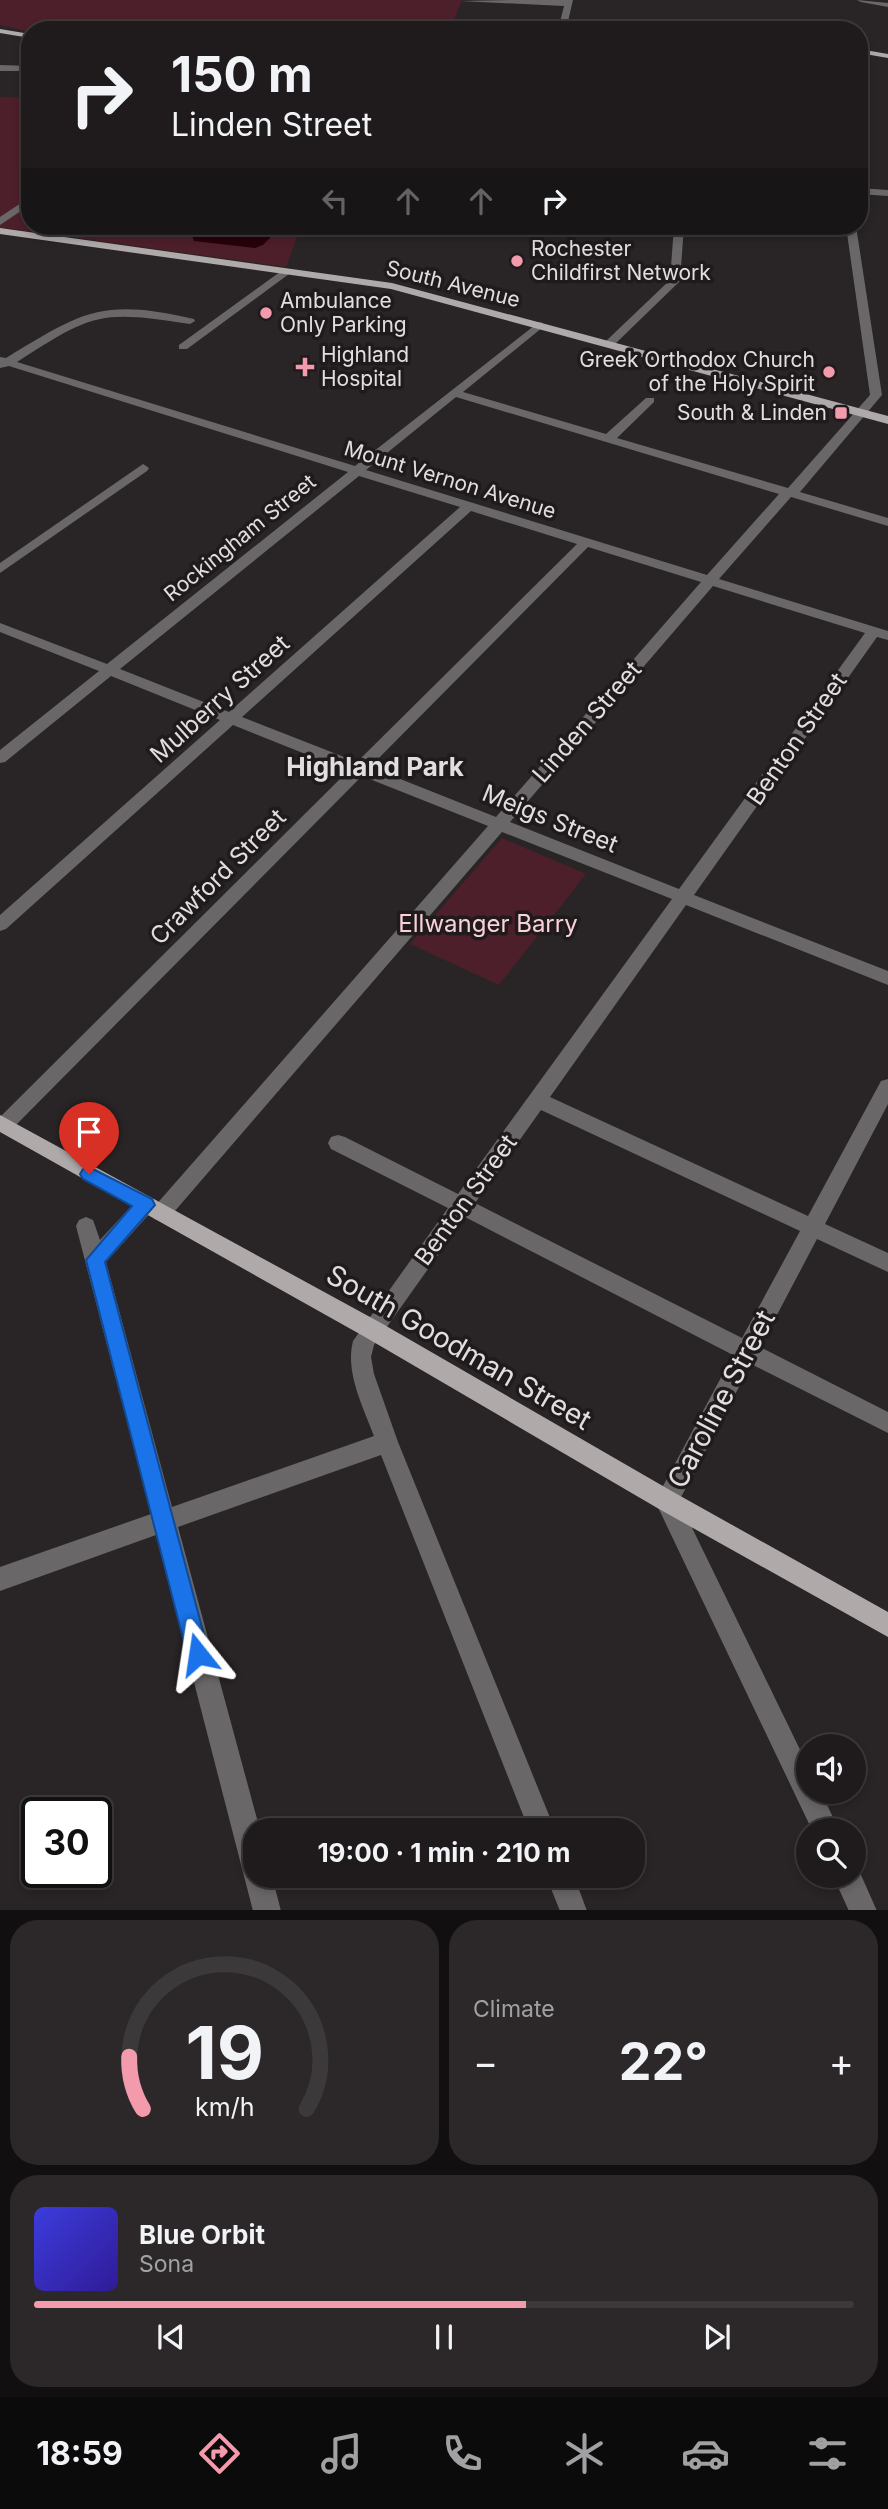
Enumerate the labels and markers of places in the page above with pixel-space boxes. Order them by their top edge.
place label: Rochester Childfirst Network [531,236,711,285]
marker: Rochester Childfirst Network [509,253,525,269]
place label: Ambulance Only Parking [280,288,407,337]
marker: Ambulance Only Parking [258,305,274,321]
place label: Highland Hospital [321,342,409,391]
place label: Greek Orthodox Church of the Holy Spirit [579,347,815,396]
marker: Highland Hospital [295,357,315,377]
marker: Greek Orthodox Church of the Holy Spirit [821,364,837,380]
place label: South & Linden [677,400,827,425]
marker: South & Linden [833,405,849,421]
pin [59,1102,119,1174]

